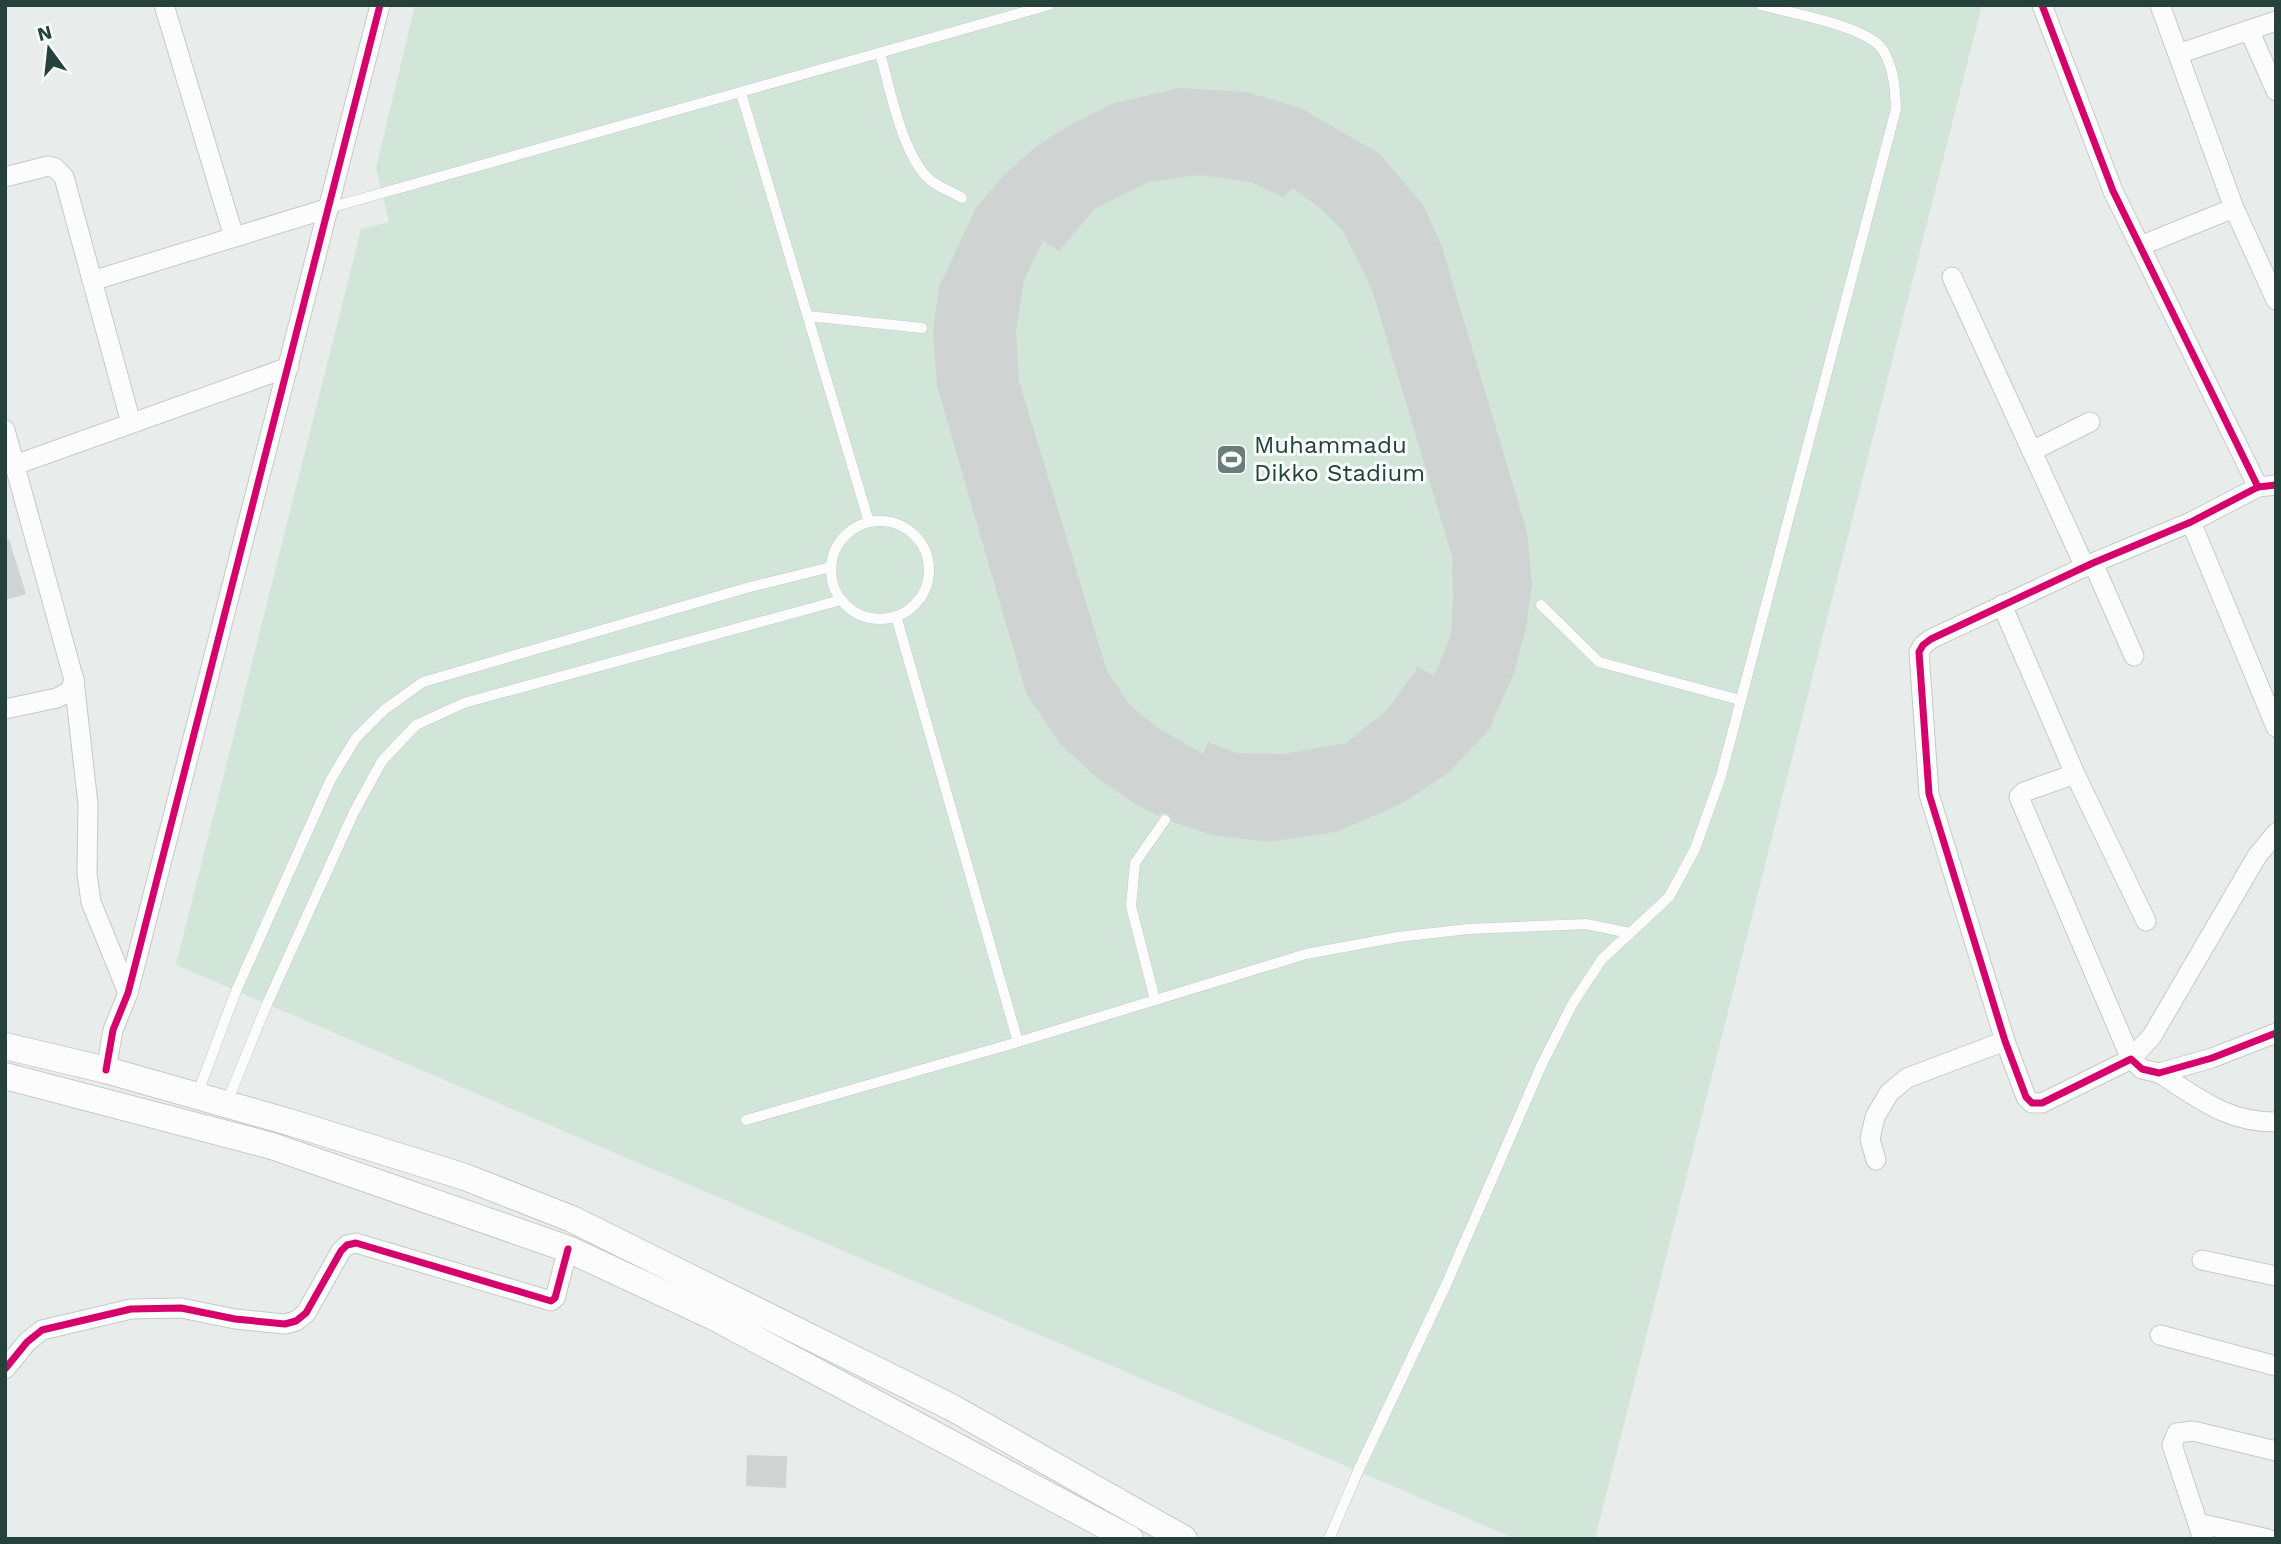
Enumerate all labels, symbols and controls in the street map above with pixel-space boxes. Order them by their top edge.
north arrow [14,14,84,84]
text: N [35,20,55,46]
place label: Muhammadu Dikko Stadium [1254,431,1425,487]
sports icon: Muhammadu Dikko Stadium [1214,442,1248,476]

